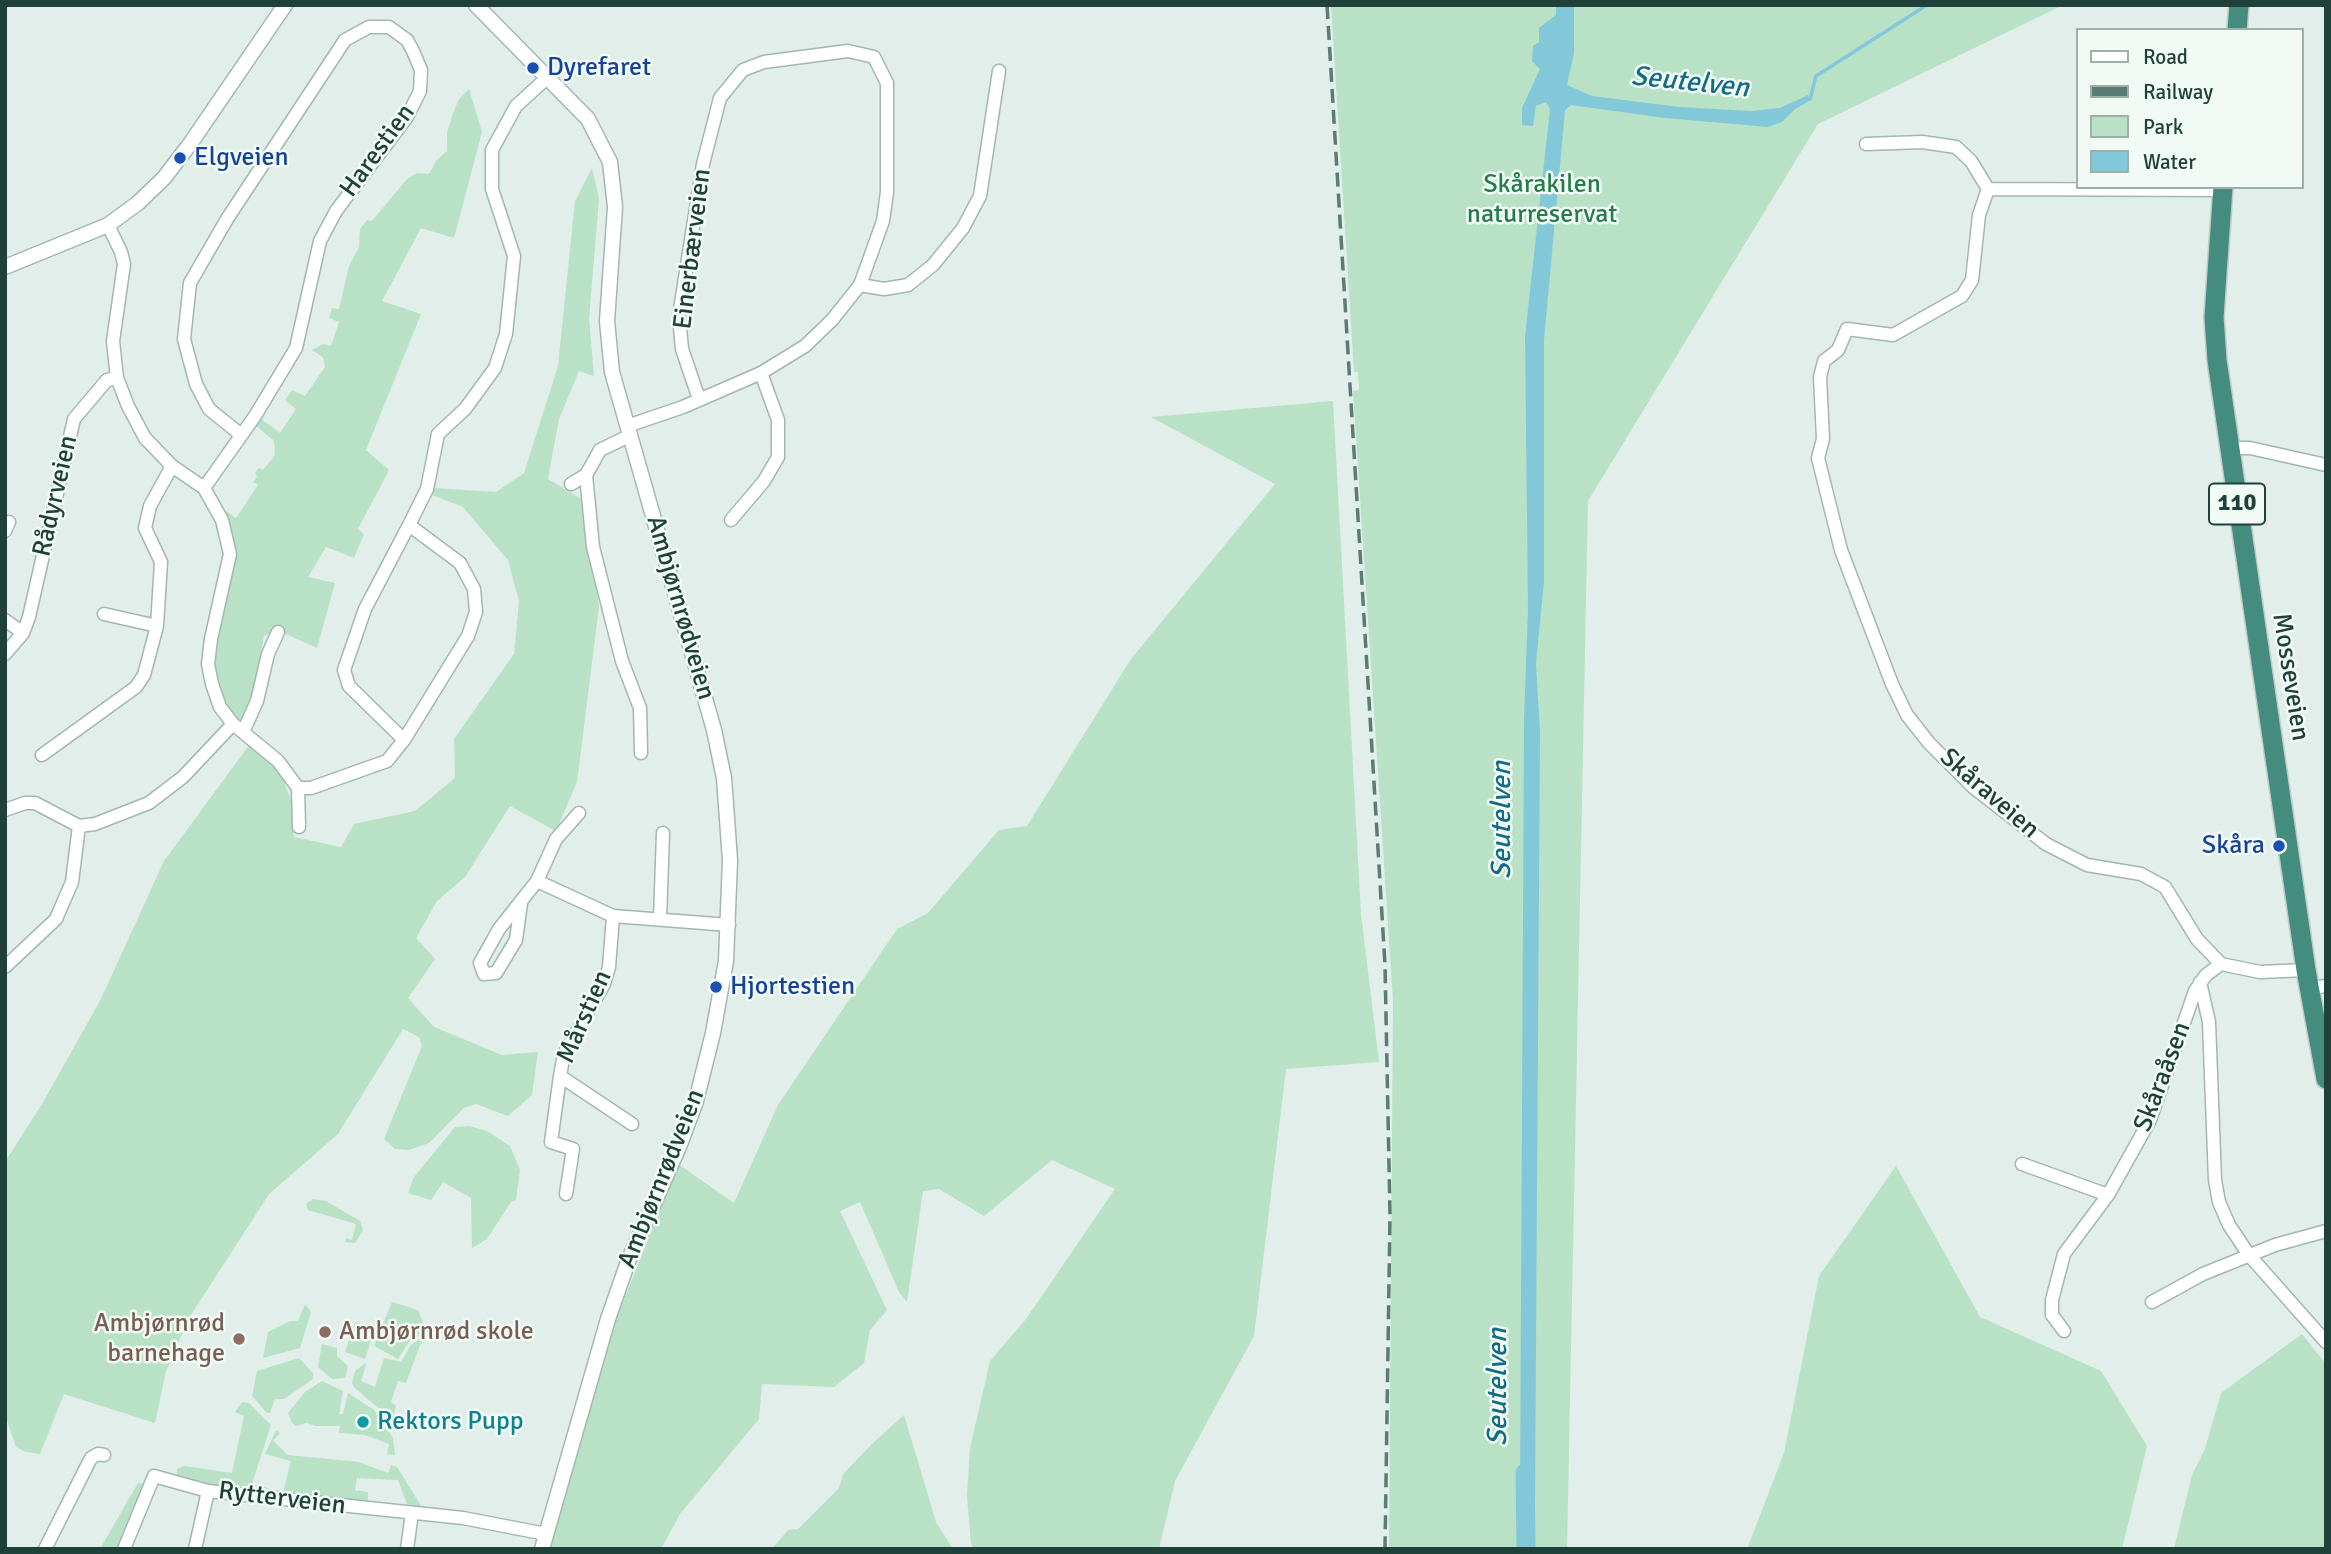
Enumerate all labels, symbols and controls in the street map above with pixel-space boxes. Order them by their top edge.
legend [2076,28,2303,189]
text: Road [2143,44,2188,70]
place label: Dyrefaret [547,52,651,84]
marker: Dyrefaret [525,60,541,76]
water label: Seutelven [1630,60,1750,106]
text: Railway [2143,79,2213,105]
street label: Harestien [334,98,422,204]
text: Park [2143,114,2183,140]
place label: Elgveien [194,142,289,174]
text: Water [2143,149,2196,175]
marker: Elgveien [172,150,188,166]
street label: Einerbærveien [668,167,718,331]
park label: Skårakilen naturreservat [1467,169,1617,230]
street label: Rådyrveien [27,432,85,560]
road number: 110 [2209,484,2265,524]
street label: Ambjørnrødveien [639,512,721,704]
street label: Mosseveien [2265,611,2315,743]
street label: Skåraveien [1933,742,2045,846]
water label: Seutelven [1486,761,1520,879]
place label: Skåra [2202,830,2265,862]
marker: Skåra [2271,838,2287,854]
street label: Mårstien [551,966,619,1068]
place label: Hjortestien [730,971,855,1003]
marker: Hjortestien [708,979,724,995]
street label: Skåraåsen [2128,1018,2198,1136]
street label: Ambjørnrødveien [612,1085,712,1273]
place label: Ambjørnrød barnehage [94,1308,225,1370]
place label: Ambjørnrød skole [339,1316,534,1348]
marker: Ambjørnrød skole [317,1324,333,1340]
water label: Seutelven [1482,1328,1516,1446]
marker: Ambjørnrød barnehage [231,1331,247,1347]
place label: Rektors Pupp [377,1406,524,1438]
marker: Rektors Pupp [355,1414,371,1430]
street label: Rytterveien [217,1476,347,1522]

